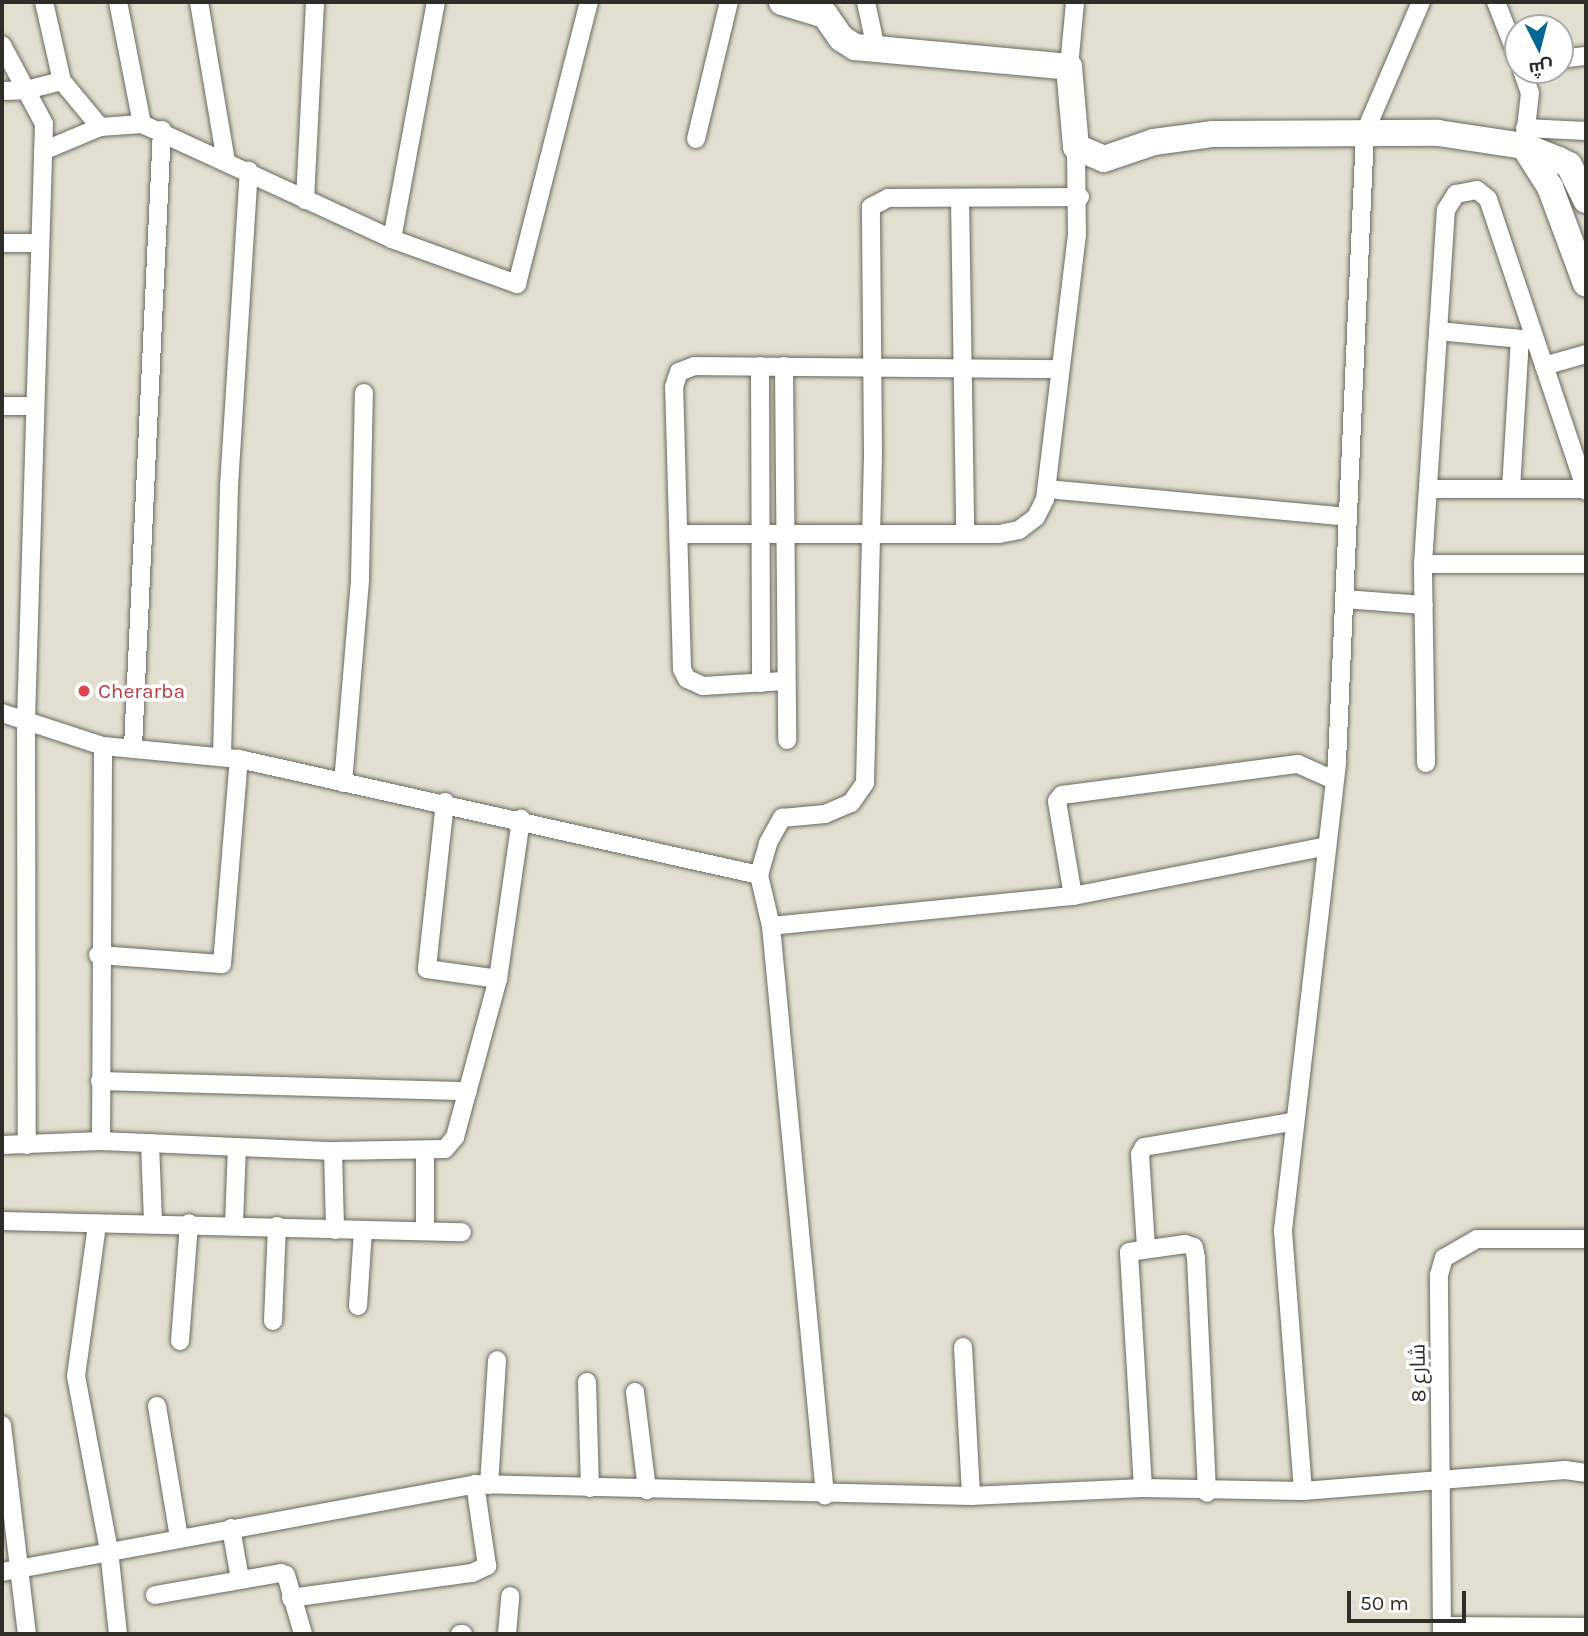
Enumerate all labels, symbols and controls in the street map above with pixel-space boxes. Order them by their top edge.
north arrow [1504,14,1574,84]
text: ش [1528,56,1554,80]
place label: Cherarba [98,678,185,704]
marker: Cherarba [76,683,92,699]
street label: شارع 8 [1405,1344,1431,1402]
scale bar [1350,1576,1469,1620]
text: 50 m [1360,1591,1409,1615]

